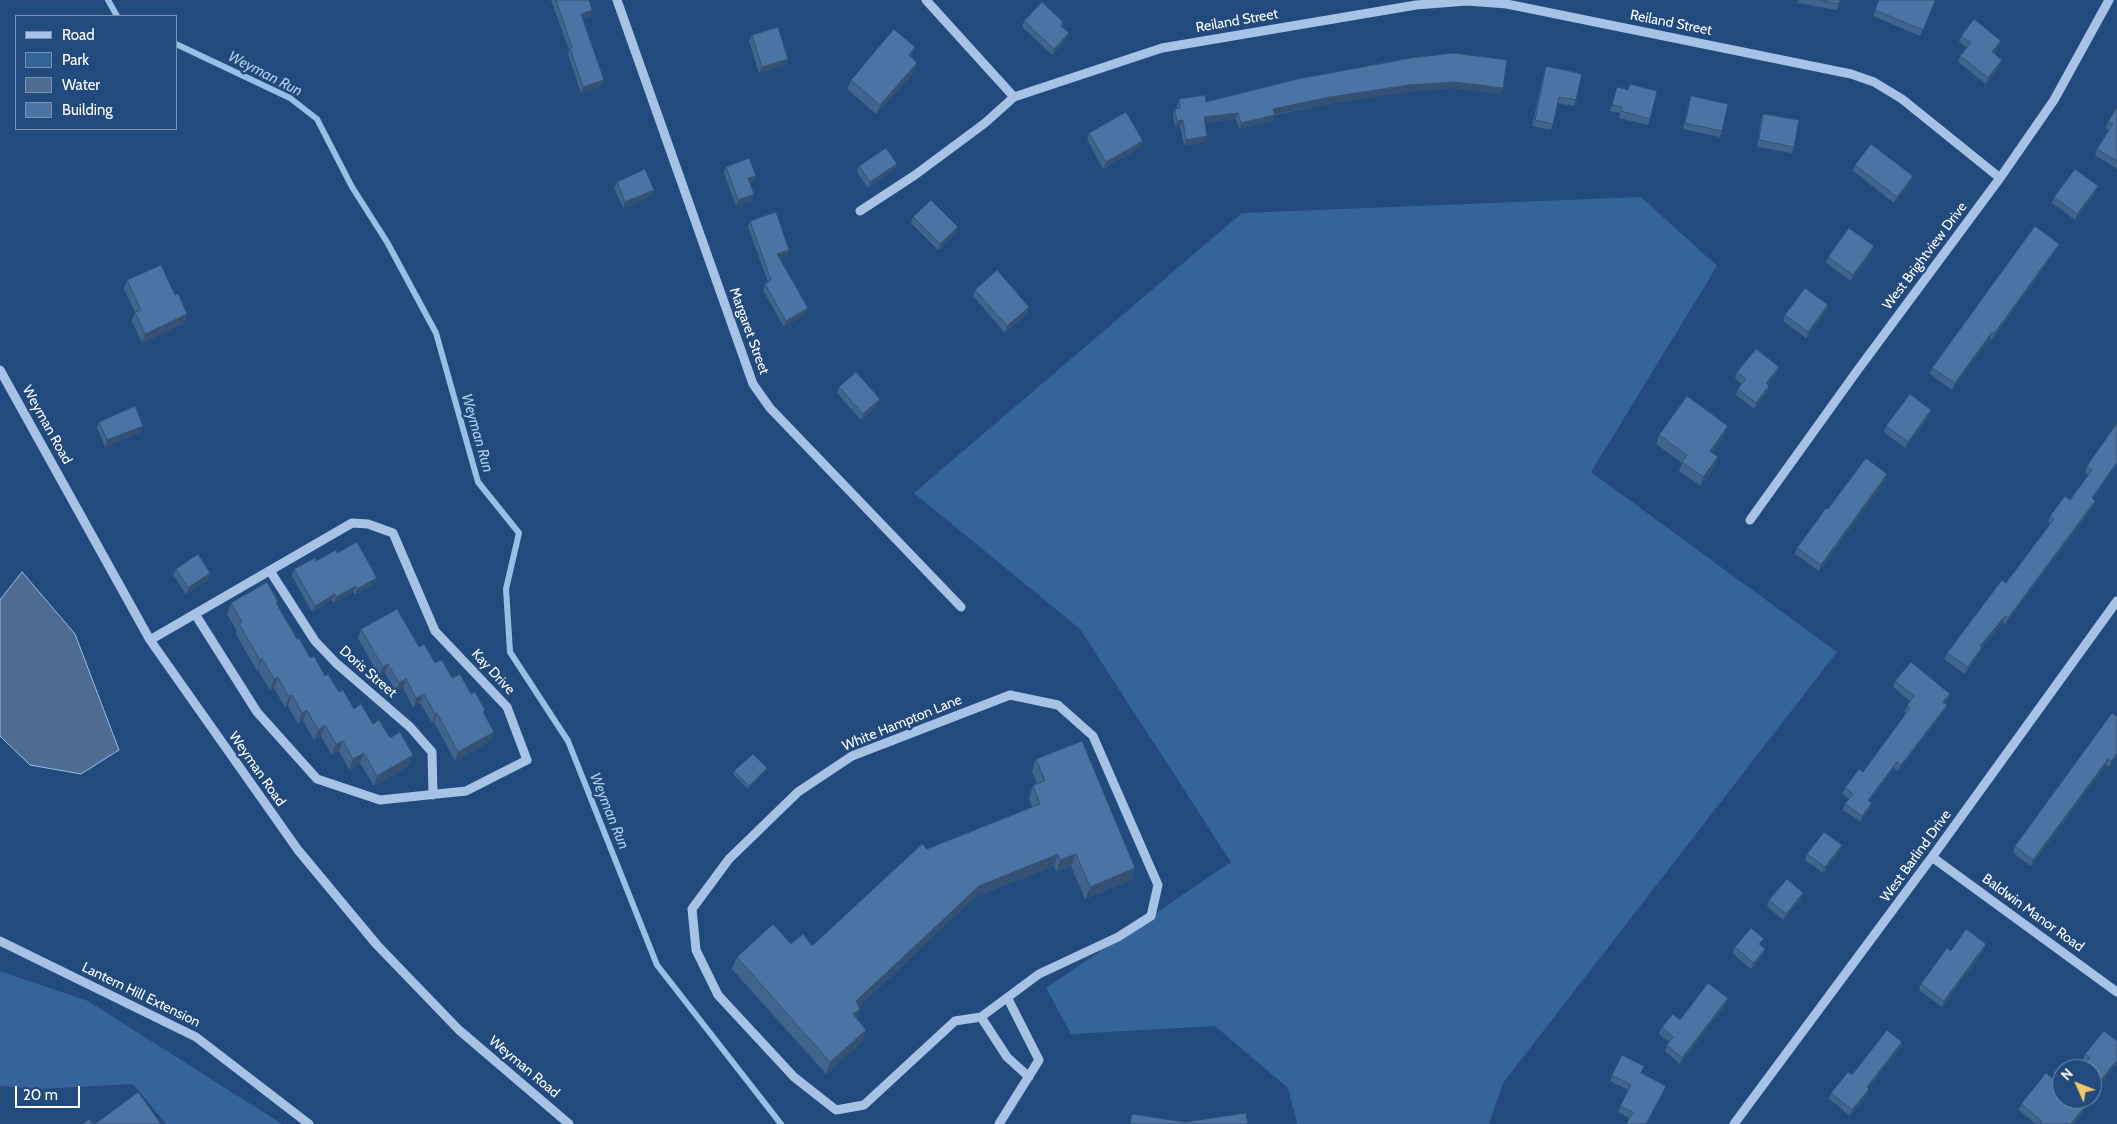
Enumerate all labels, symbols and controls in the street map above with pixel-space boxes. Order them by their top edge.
street label: Reiland Street [1195,6,1279,36]
street label: Reiland Street [1629,7,1713,39]
legend [15,15,178,130]
text: Road [62,26,95,44]
water label: Weyman Run [225,48,305,100]
text: Park [62,51,89,69]
text: Water [62,76,100,94]
text: Building [62,101,113,119]
street label: West Brightview Drive [1879,199,1971,313]
street label: Margaret Street [725,285,773,377]
street label: Weyman Road [19,383,75,467]
water label: Weyman Run [457,392,497,474]
street label: Doris Street [336,643,400,701]
street label: Kay Drive [468,646,518,698]
street label: White Hampton Lane [840,691,964,755]
street label: Weyman Road [225,728,289,810]
water label: Weyman Run [586,770,632,852]
street label: West Barlind Drive [1877,807,1955,905]
street label: Baldwin Manor Road [1979,870,2087,956]
street label: Lantern Hill Extension [79,959,203,1031]
street label: Weyman Road [485,1033,563,1101]
north arrow [2052,1059,2102,1109]
text: N [2057,1064,2077,1084]
scale bar [18,1076,82,1108]
text: 20 m [23,1086,58,1104]

